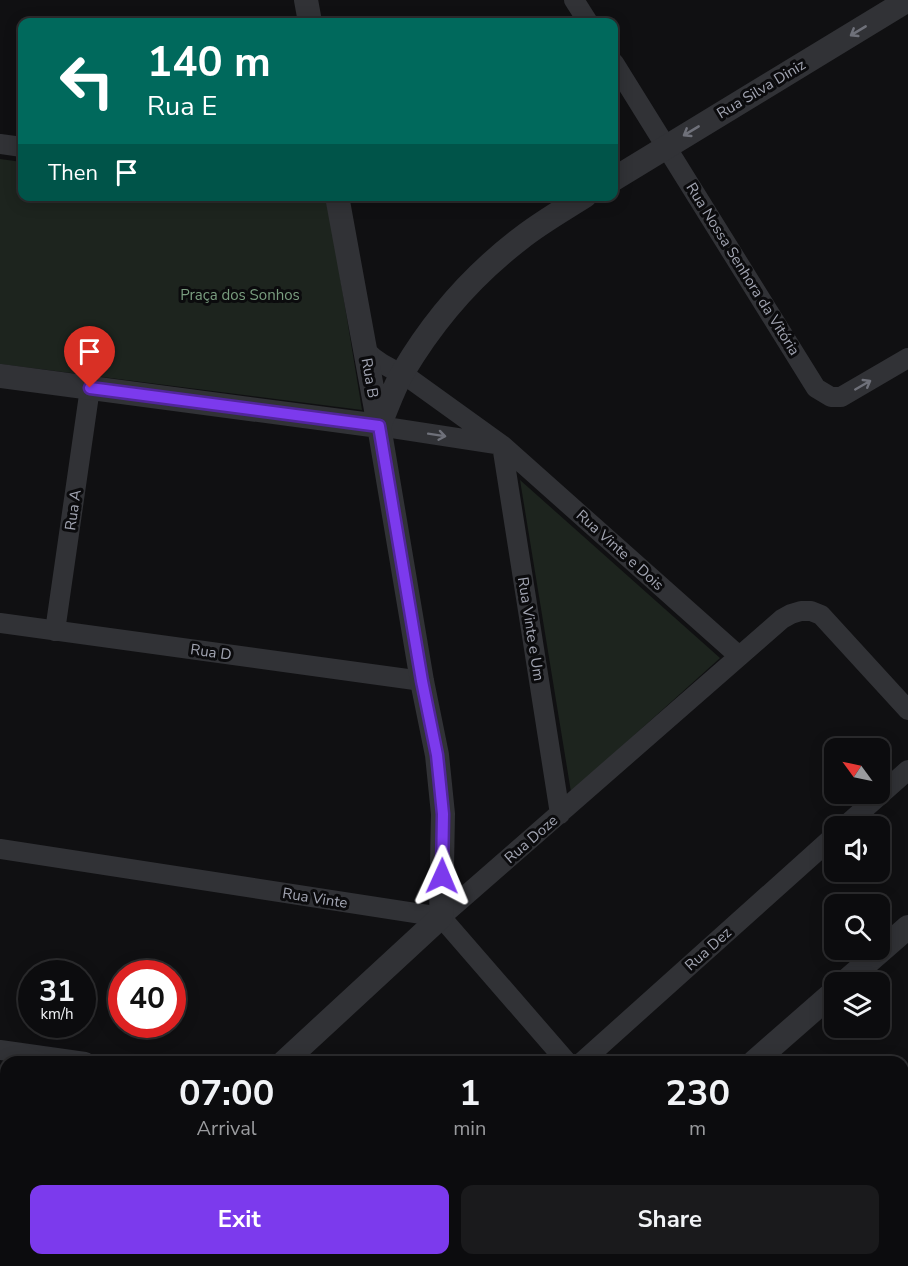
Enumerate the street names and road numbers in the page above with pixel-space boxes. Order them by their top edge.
street label: Rua Silva Diniz [713,55,809,123]
street label: Rua Nossa Senhora da Vitória [681,179,805,359]
street label: Rua B [357,356,383,400]
street label: Rua A [60,488,86,532]
street label: Rua Vinte e Dois [572,505,668,595]
street label: Rua Vinte e Um [513,575,549,683]
street label: Rua D [189,639,233,665]
street label: Rua Doze [500,810,562,868]
street label: Rua Vinte [281,883,349,913]
street label: Rua Dez [680,923,736,975]

